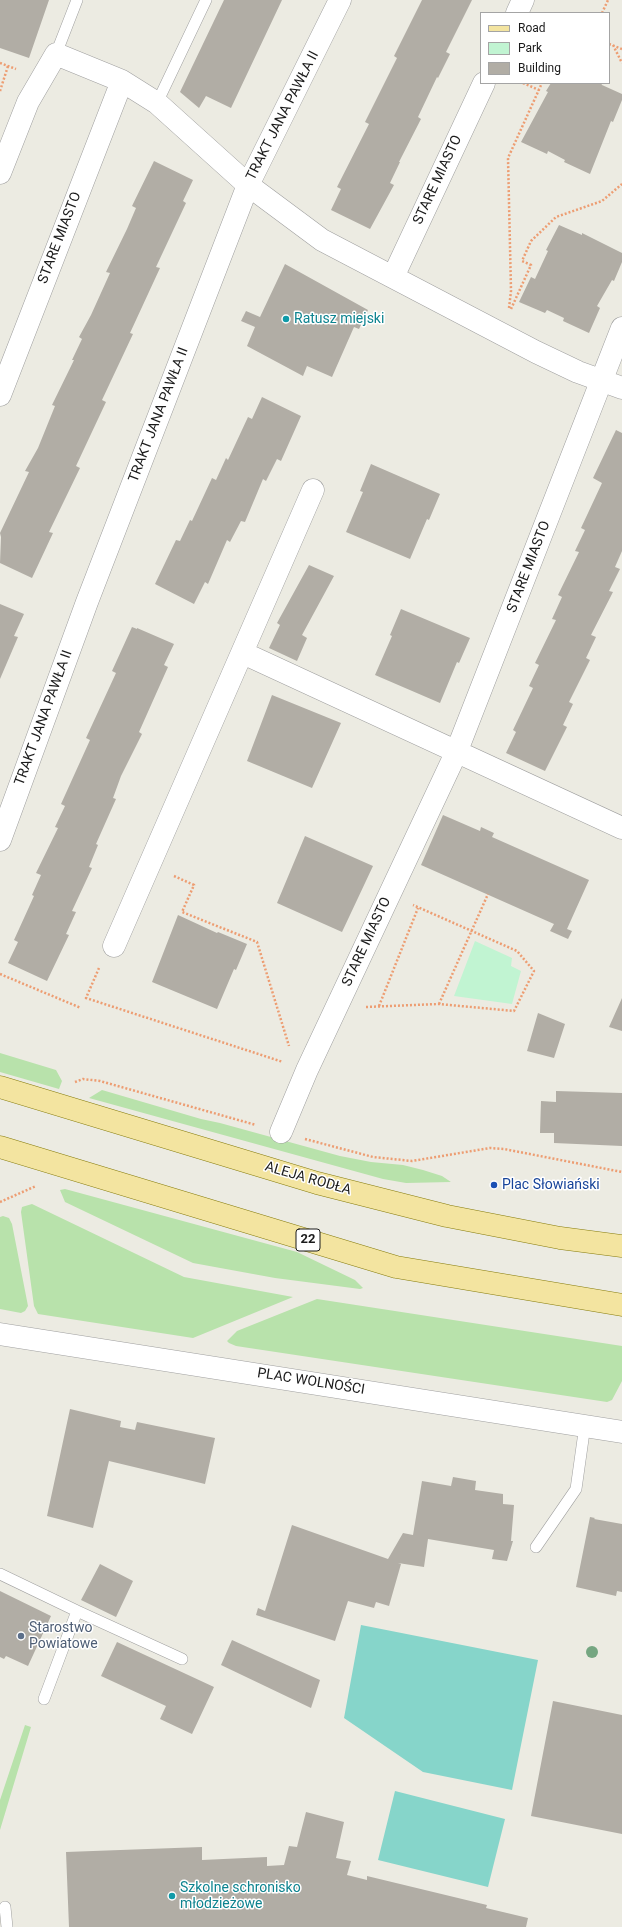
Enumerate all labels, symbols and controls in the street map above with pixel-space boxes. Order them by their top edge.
legend [480,12,610,84]
text: Road [518,21,546,35]
text: Park [518,41,542,55]
street label: TRAKT JANA PAWŁA II [243,49,323,183]
text: Building [518,61,561,75]
street label: STARE MIASTO [410,133,466,227]
street label: STARE MIASTO [35,190,85,286]
place label: Ratusz miejski [294,311,384,327]
marker: Ratusz miejski [281,314,291,324]
street label: TRAKT JANA PAWŁA II [126,345,192,485]
street label: STARE MIASTO [504,519,554,615]
street label: TRAKT JANA PAWŁA II [12,648,76,788]
street label: STARE MIASTO [339,895,395,989]
street label: ALEJA RODŁA [263,1159,353,1199]
place label: Plac Słowiański [502,1177,600,1193]
marker: Plac Słowiański [489,1180,499,1190]
road number: 22 [296,1229,320,1251]
street label: PLAC WOLNOŚCI [256,1365,366,1399]
place label: Starostwo Powiatowe [29,1620,98,1652]
marker: Starostwo Powiatowe [16,1631,26,1641]
place label: Szkolne schronisko młodzieżowe [180,1880,301,1912]
marker: Szkolne schronisko młodzieżowe [167,1891,177,1901]

